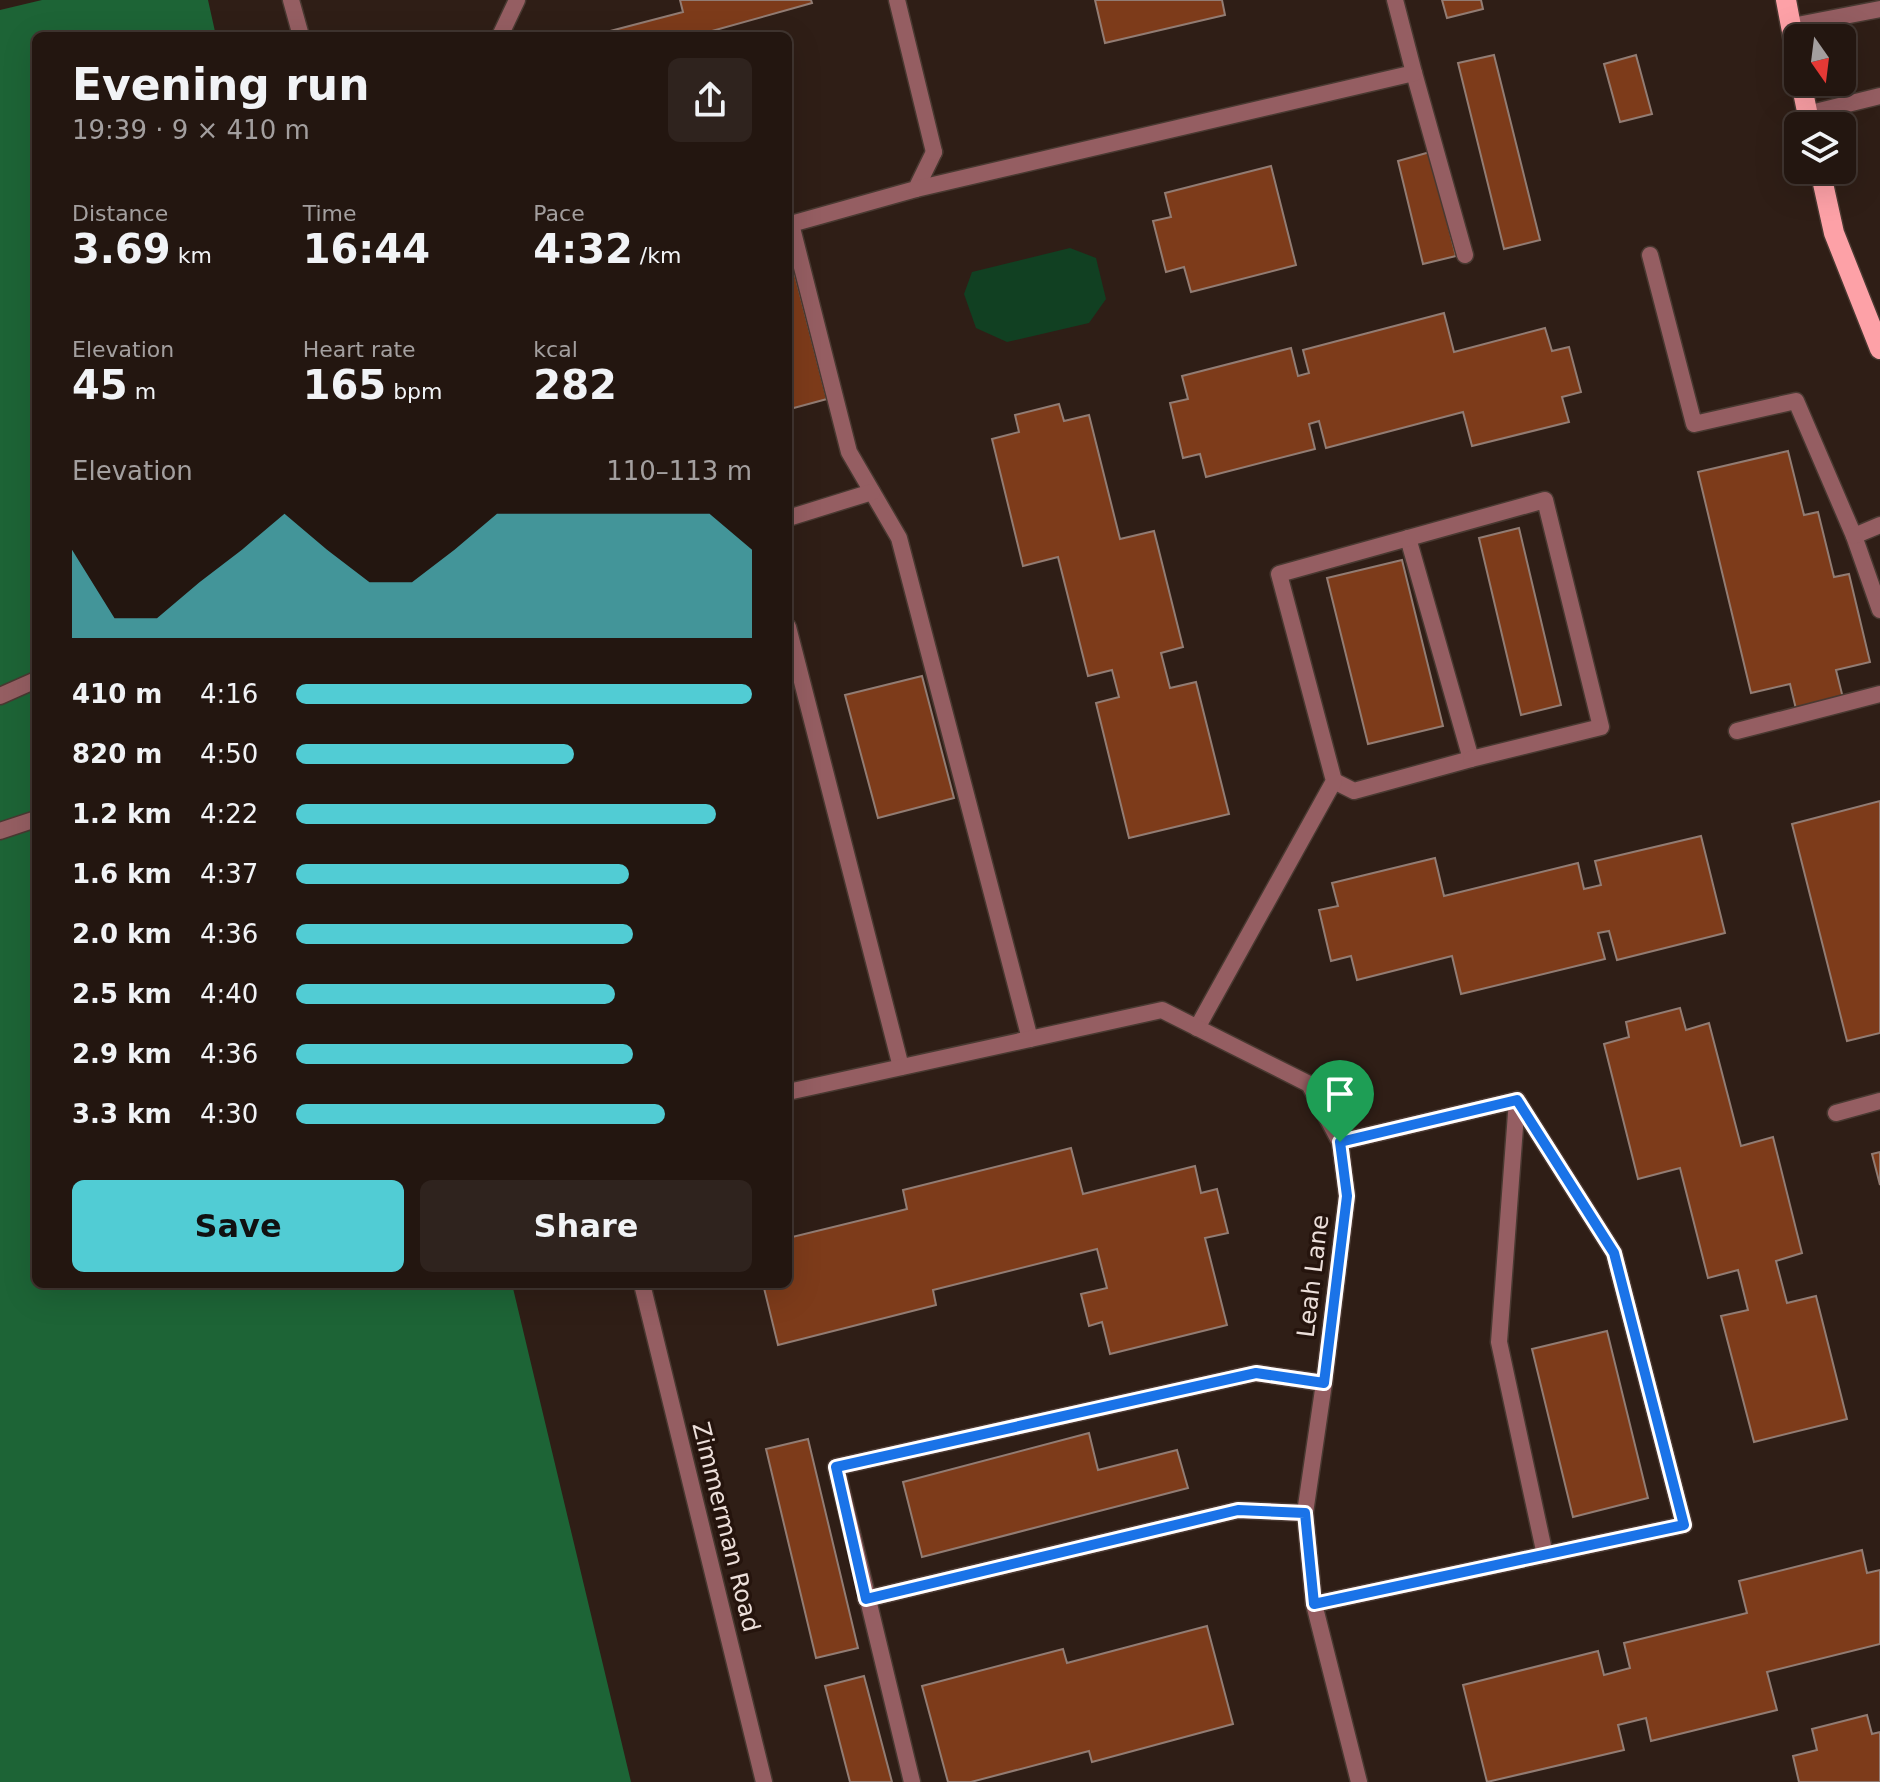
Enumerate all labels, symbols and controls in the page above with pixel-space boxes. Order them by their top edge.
north arrow [1784,24,1856,96]
map controls [1784,24,1856,184]
button: share [668,58,752,142]
text: Evening run [72,59,369,110]
button: layers [1784,112,1856,184]
text: 19:39 · 9 × 410 m [72,115,310,145]
text: Distance [72,201,168,226]
text: Time [303,201,357,226]
text: Pace [533,201,585,226]
text: 3.69 [72,226,171,272]
text: 16:44 [303,226,430,272]
text: 4:32 [533,226,633,272]
text: km [171,243,212,268]
text: /km [633,243,681,268]
text: Elevation [72,337,174,362]
text: Heart rate [303,337,416,362]
text: kcal [533,337,578,362]
text: 45 [72,362,128,408]
text: 165 [303,362,386,408]
text: 282 [533,362,617,408]
text: m [128,379,156,404]
text: bpm [386,379,443,404]
text: Elevation [72,456,193,486]
text: 110–113 m [606,456,752,486]
text: 410 m [72,679,162,709]
text: 4:16 [200,679,258,709]
text: 820 m [72,739,162,769]
text: 4:50 [200,739,258,769]
text: 1.2 km [72,799,172,829]
text: 4:22 [200,799,258,829]
text: 1.6 km [72,859,172,889]
text: 4:37 [200,859,258,889]
text: 2.0 km [72,919,172,949]
text: 4:36 [200,919,258,949]
text: 2.5 km [72,979,172,1009]
text: 4:40 [200,979,258,1009]
text: 2.9 km [72,1039,172,1069]
text: 4:36 [200,1039,258,1069]
pin [1306,1060,1374,1142]
icon: arrive [1318,1072,1362,1116]
text: 3.3 km [72,1099,172,1129]
text: 4:30 [200,1099,258,1129]
button: Save [72,1180,404,1272]
button: Share [420,1180,752,1272]
street label: Leah Lane [1292,1213,1334,1339]
street label: Zimmerman Road [686,1419,766,1635]

